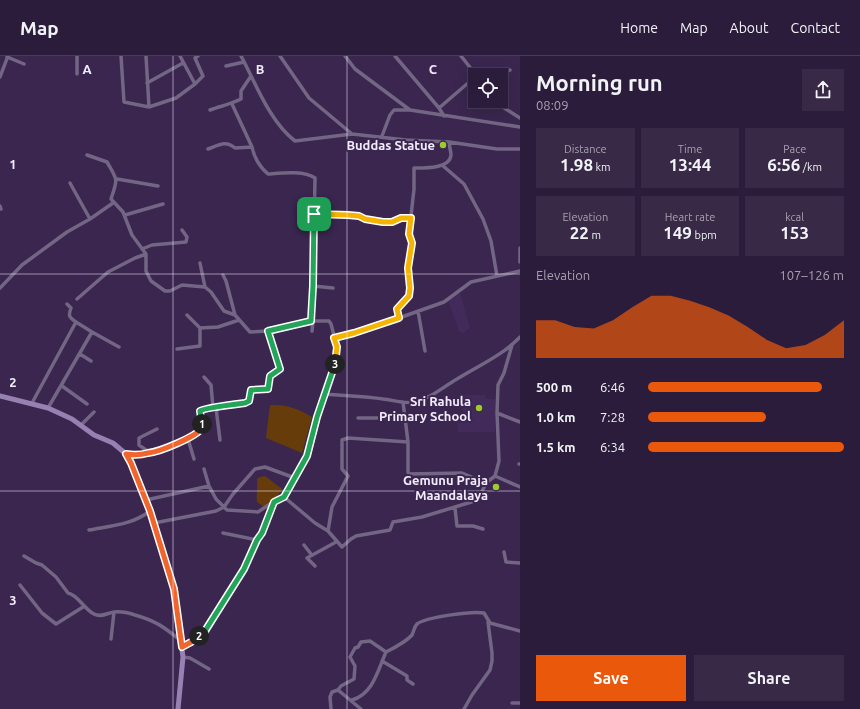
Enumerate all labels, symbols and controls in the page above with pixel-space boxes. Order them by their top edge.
text: Map [20,17,59,39]
text: Home [620,20,658,36]
text: Map [680,20,708,36]
text: About [730,20,769,36]
text: Contact [791,20,840,36]
text: A [82,62,92,76]
text: B [256,62,265,76]
text: C [429,62,438,76]
map controls [468,68,508,108]
button: locate [468,68,508,108]
button: share [802,69,844,111]
text: Morning run [536,70,663,95]
text: 08:09 [536,98,569,112]
place label: Buddas Statue [346,138,435,152]
marker: Buddas Statue [438,140,448,150]
text: Distance [564,143,607,155]
text: Time [678,143,702,155]
text: Pace [783,143,806,155]
text: 1.98 [560,155,593,174]
text: 13:44 [669,155,711,174]
text: 6:56 [767,155,800,174]
text: 1 [9,157,17,171]
text: km [593,161,611,173]
text: /km [800,161,822,173]
pin [297,197,331,231]
icon: arrive [303,203,325,225]
text: Elevation [562,211,608,223]
text: Heart rate [665,211,715,223]
text: kcal [785,211,804,223]
text: 22 [570,223,589,242]
text: 149 [663,223,692,242]
text: 153 [780,223,809,242]
text: m [589,229,601,241]
text: bpm [692,229,717,241]
text: Elevation [536,268,590,282]
text: 107–126 m [779,268,844,282]
pin: 3 [325,354,345,374]
text: 3 [332,358,338,370]
text: 2 [9,375,17,389]
text: 500 m [536,380,572,394]
text: 6:46 [600,380,625,394]
place label: Sri Rahula Primary School [379,394,471,423]
marker: Sri Rahula Primary School [474,403,484,413]
text: 1.0 km [536,410,575,424]
text: 7:28 [600,410,625,424]
pin: 1 [192,414,212,434]
text: 1 [199,418,205,430]
text: 1.5 km [536,440,575,454]
text: 6:34 [600,440,625,454]
place label: Gemunu Praja Maandalaya [403,473,488,502]
marker: Gemunu Praja Maandalaya [491,482,501,492]
text: 3 [9,593,17,607]
pin: 2 [189,626,209,646]
text: 2 [196,630,202,642]
button: Save [536,655,686,701]
button: Share [694,655,844,701]

